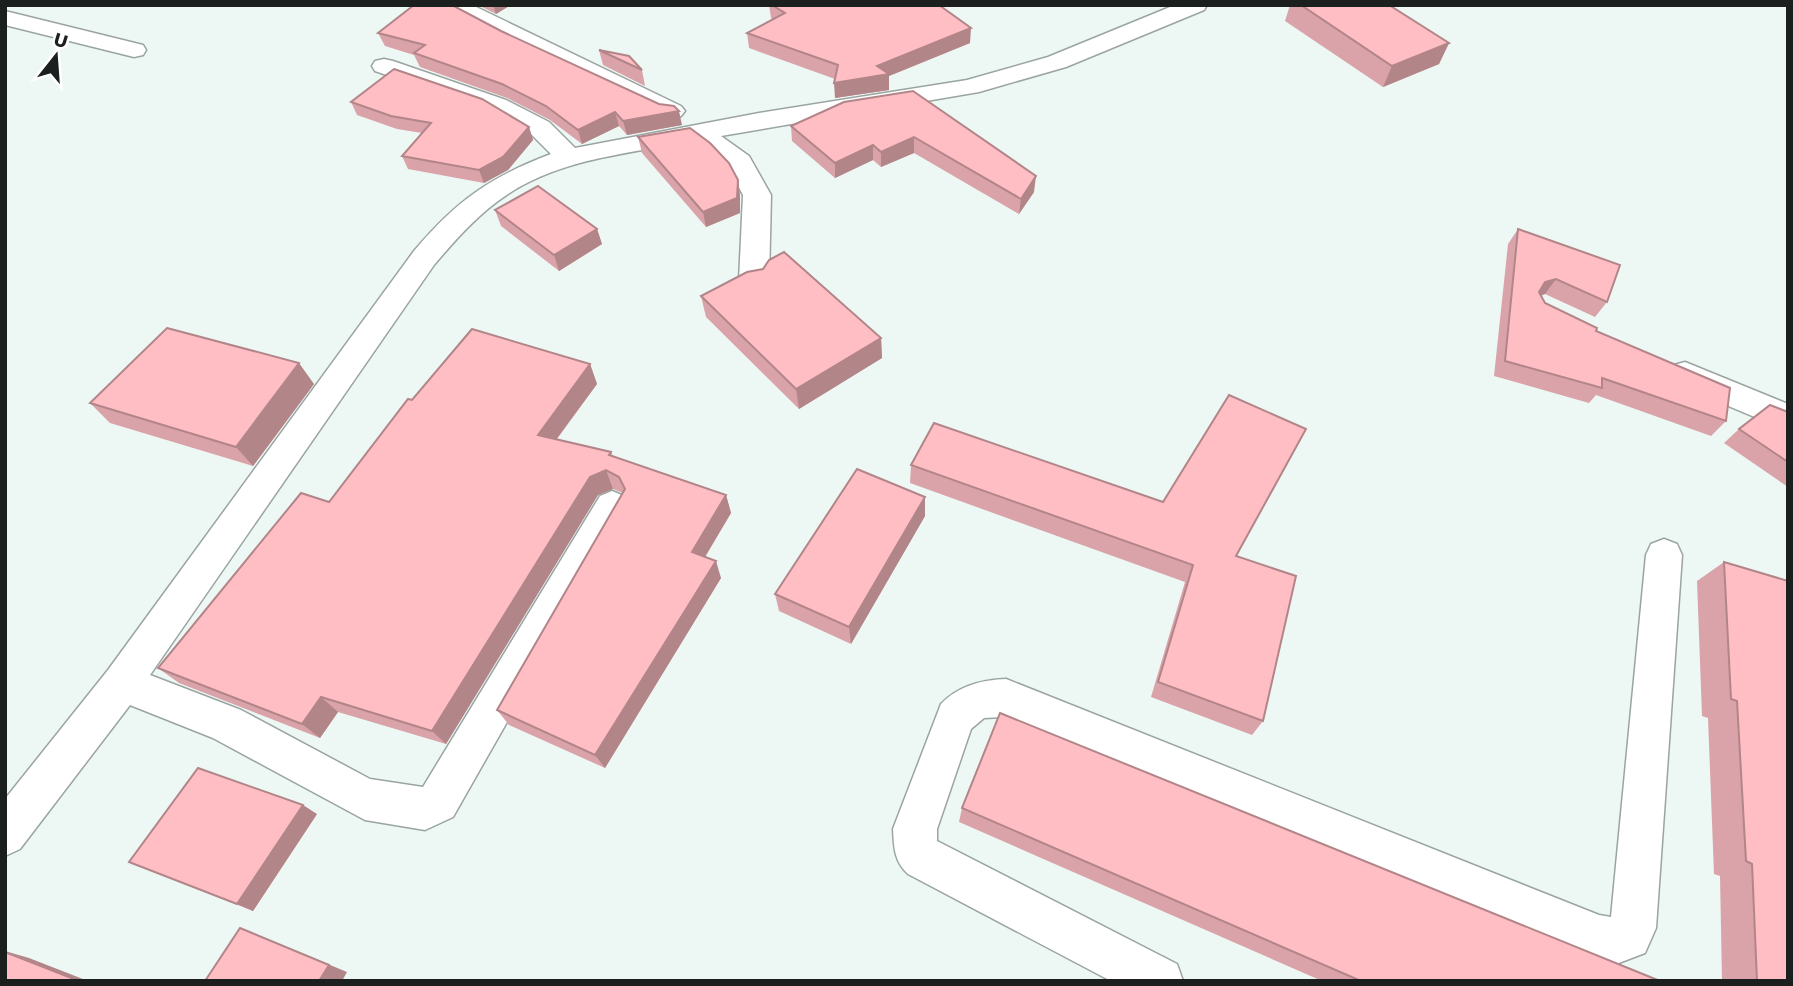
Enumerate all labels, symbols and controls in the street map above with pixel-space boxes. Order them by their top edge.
north arrow [21,21,91,91]
text: U [51,27,71,53]

